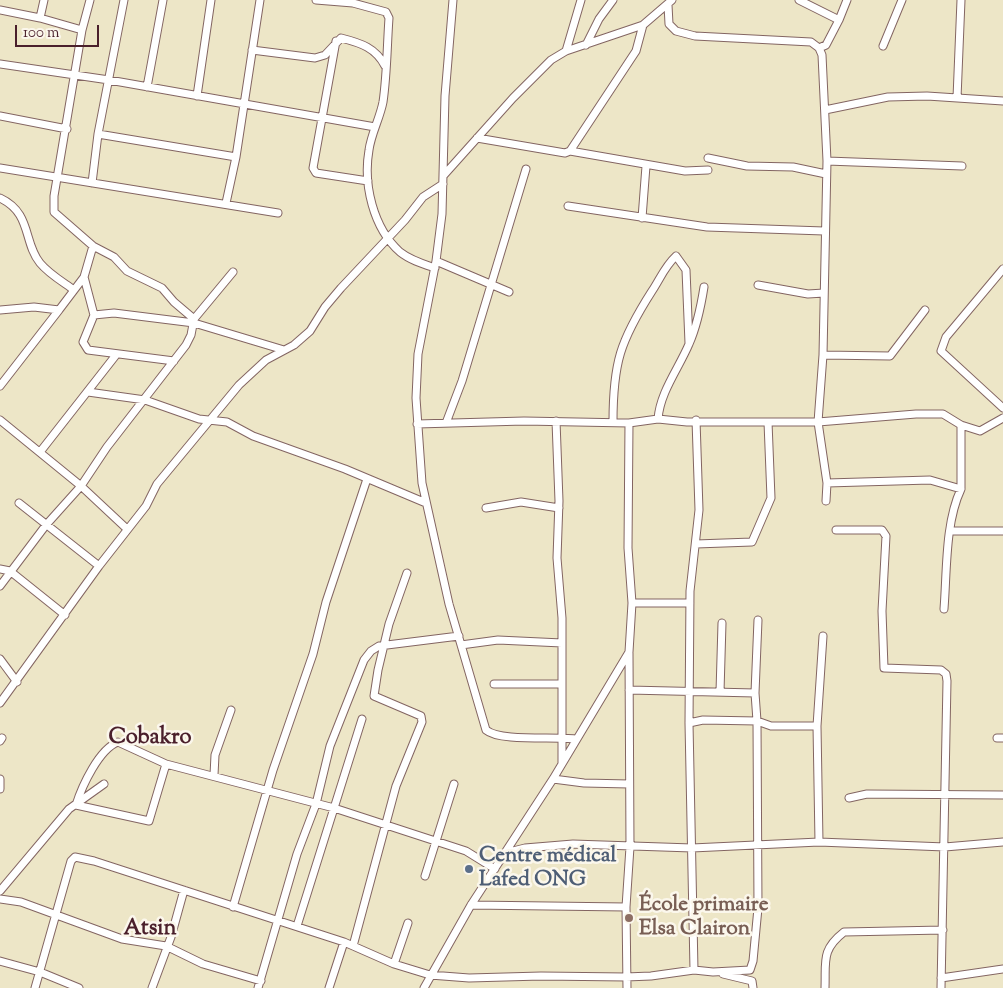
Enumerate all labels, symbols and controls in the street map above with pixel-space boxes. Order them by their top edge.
scale bar [18,15,101,47]
text: 100 m [23,23,59,44]
district label: Cobakro [109,726,191,752]
place label: Centre médical Lafed ONG [479,844,616,894]
marker: Centre médical Lafed ONG [463,863,475,875]
place label: École primaire Elsa Clairon [639,893,769,943]
marker: École primaire Elsa Clairon [623,912,635,924]
district label: Atsin [123,917,177,943]

